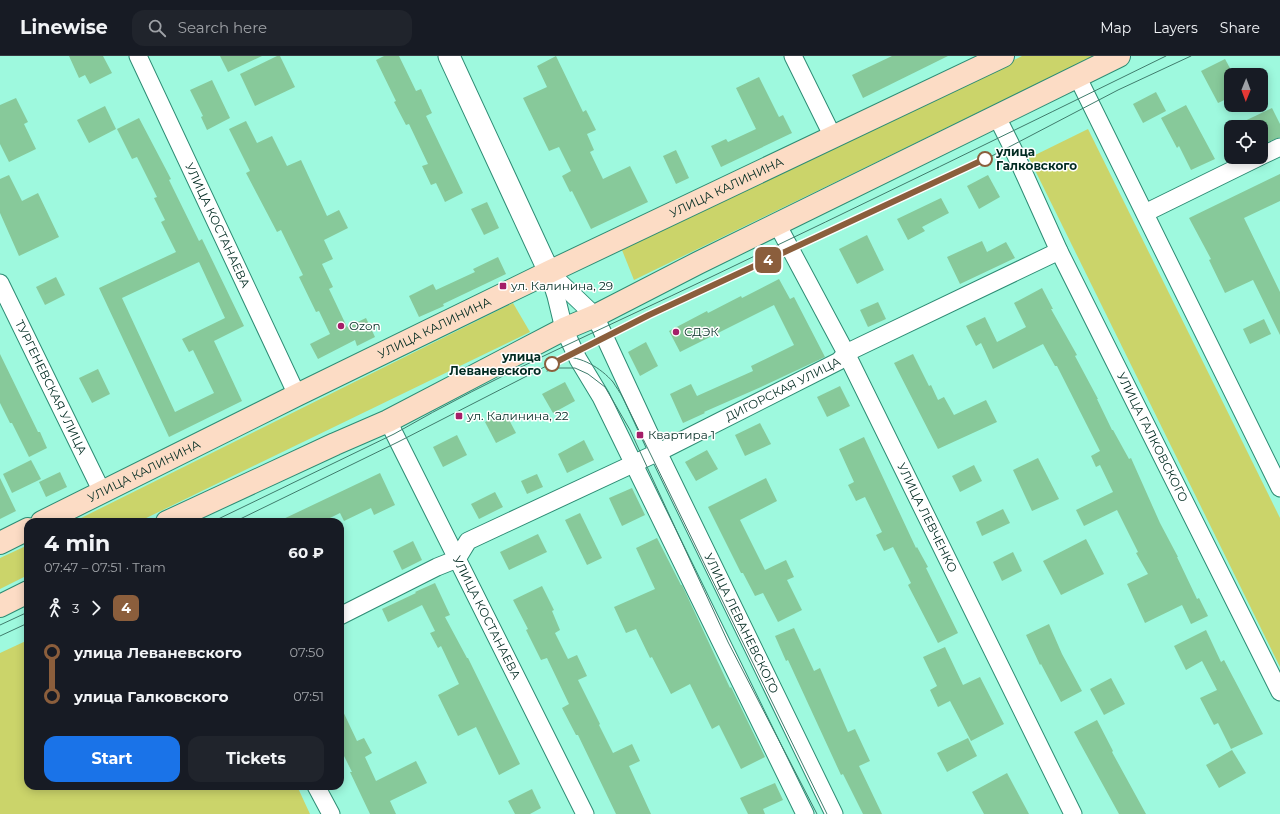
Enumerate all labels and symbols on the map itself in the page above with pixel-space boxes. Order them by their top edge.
north arrow [1224,68,1268,112]
place label: улица Галковского [995,144,1077,173]
marker: улица Галковского [977,151,993,167]
street label: УЛИЦА КАЛИНИНА [667,154,786,220]
street label: УЛИЦА КОСТАНАЕВА [182,160,254,290]
line badge: 4 [755,247,781,273]
place label: ул. Калинина, 29 [510,278,613,293]
marker: ул. Калинина, 29 [498,281,508,291]
street label: УЛИЦА КАЛИНИНА [375,293,493,361]
street label: ТУРГЕНЕВСКАЯ УЛИЦА [12,317,91,457]
place label: Ozon [349,318,381,333]
marker: Ozon [336,321,346,331]
place label: СДЭК [684,324,719,339]
marker: СДЭК [671,327,681,337]
place label: улица Леваневского [449,349,541,378]
street label: ДИГОРСКАЯ УЛИЦА [723,353,843,424]
marker: улица Леваневского [544,356,560,372]
street label: УЛИЦА ГАЛКОВСКОГО [1114,370,1192,504]
place label: ул. Калинина, 22 [466,408,569,423]
marker: ул. Калинина, 22 [454,411,464,421]
place label: Квартира 1 [648,427,715,442]
marker: Квартира 1 [635,430,645,440]
street label: УЛИЦА КАЛИНИНА [85,436,203,505]
street label: УЛИЦА ЛЕВЧЕНКО [894,460,961,575]
street label: УЛИЦА ЛЕВАНЕВСКОГО [701,550,782,696]
street label: УЛИЦА КОСТАНАЕВА [450,553,524,682]

